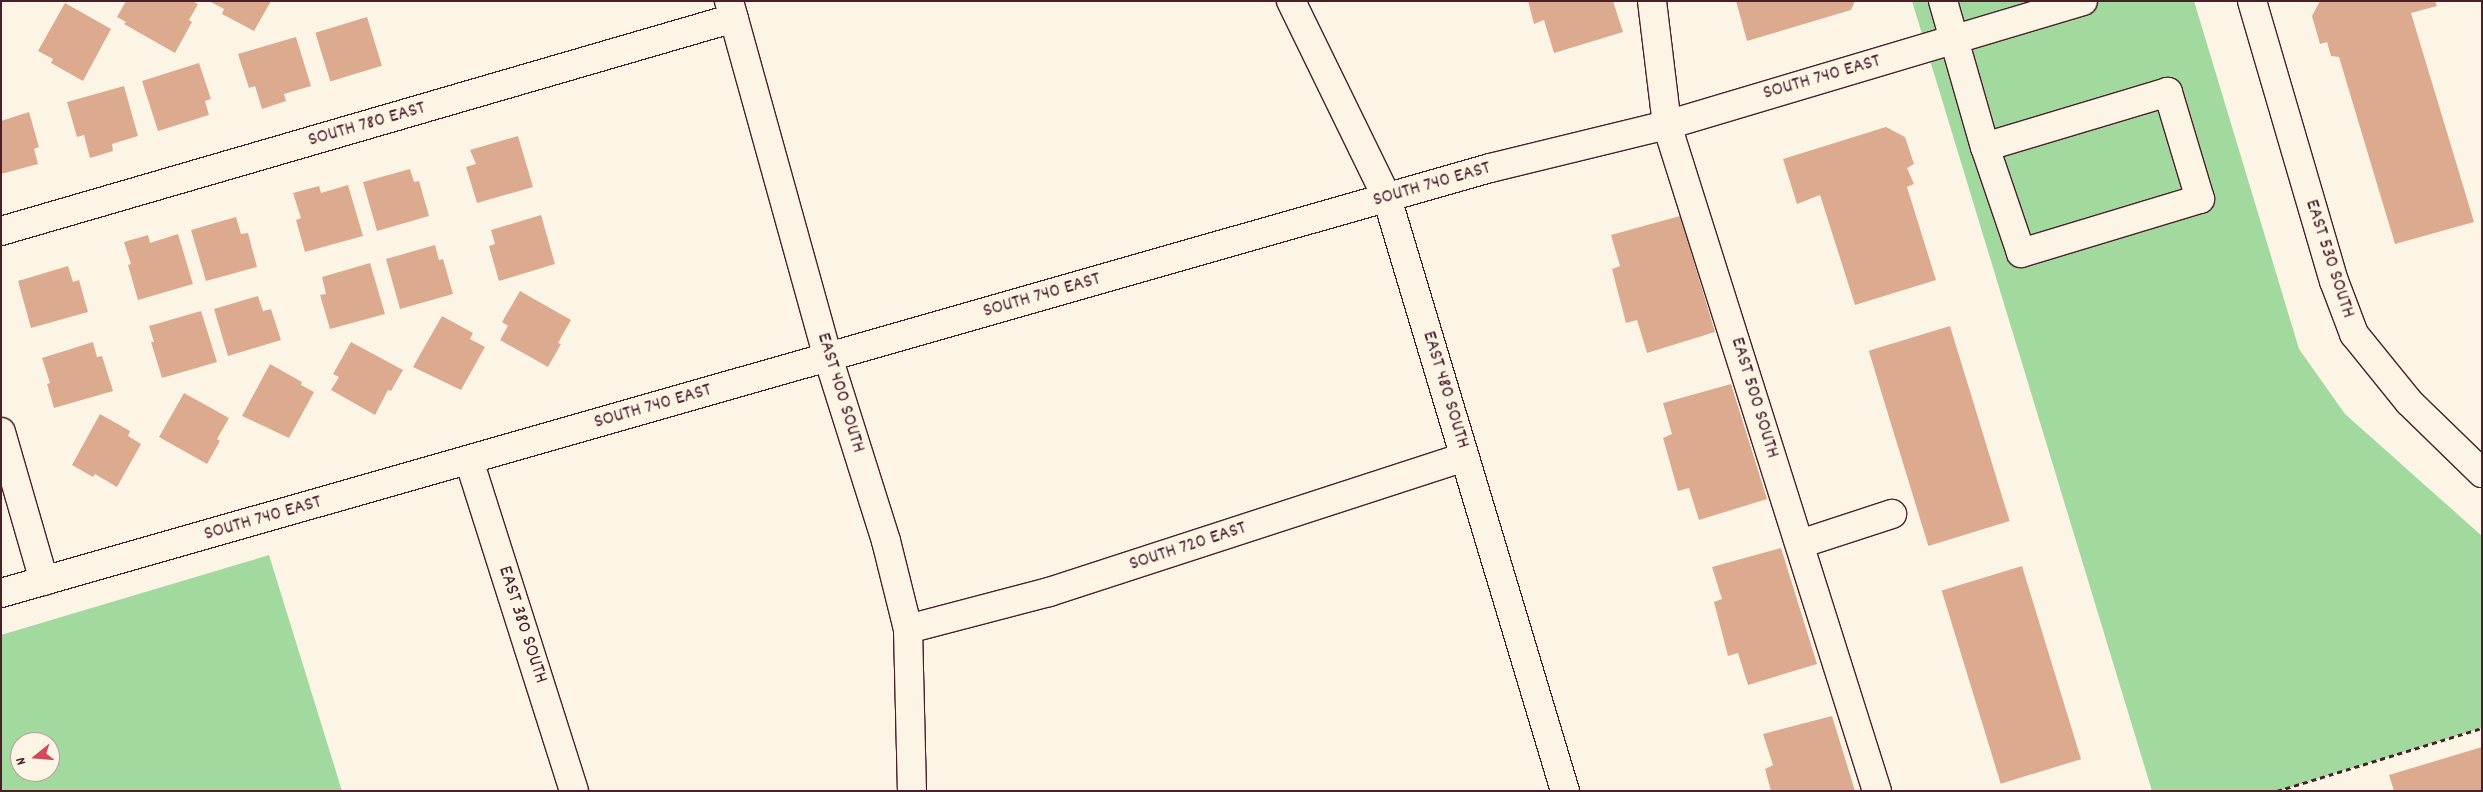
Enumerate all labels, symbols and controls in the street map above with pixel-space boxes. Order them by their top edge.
street label: SOUTH 740 EAST [1761,50,1883,106]
street label: SOUTH 780 EAST [306,97,428,153]
street label: SOUTH 740 EAST [1371,157,1493,213]
street label: EAST 530 SOUTH [2299,197,2359,321]
street label: SOUTH 740 EAST [981,268,1103,324]
street label: EAST 480 SOUTH [1416,328,1474,452]
street label: EAST 400 SOUTH [810,330,870,456]
street label: EAST 500 SOUTH [1724,335,1784,461]
street label: SOUTH 740 EAST [592,379,714,435]
street label: SOUTH 740 EAST [202,491,324,547]
street label: SOUTH 720 EAST [1127,517,1249,577]
street label: EAST 380 SOUTH [492,563,552,687]
north arrow [10,732,60,782]
text: N [11,755,32,767]

